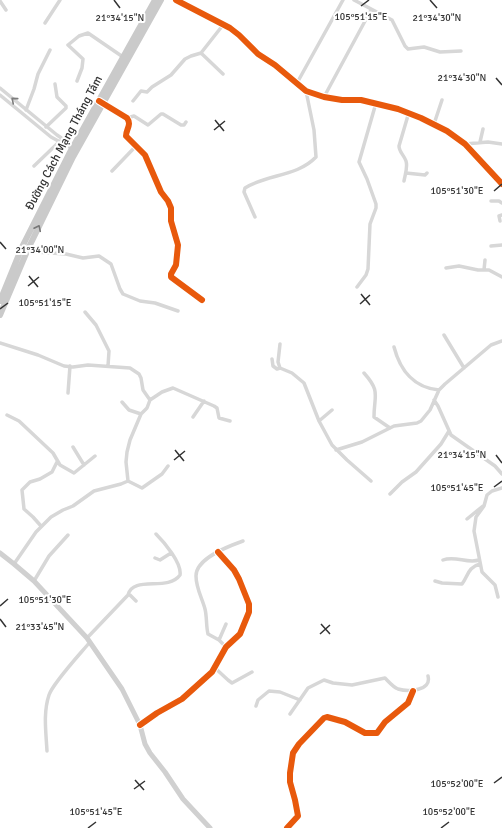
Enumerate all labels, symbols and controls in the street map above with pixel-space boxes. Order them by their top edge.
text: 105°51'15"E [334,11,388,23]
text: 21°34'15"N [96,12,144,24]
text: 21°34'30"N [413,12,461,24]
text: 21°34'30"N [438,72,486,84]
street label: Đường Cách Mạng Tháng Tám [22,73,106,213]
one-way arrow [11,97,18,104]
text: 105°51'30"E [430,185,484,197]
one-way arrow [34,225,41,232]
text: 21°34'00"N [16,244,64,256]
text: 105°51'15"E [18,297,72,309]
text: 21°34'15"N [438,449,486,461]
text: 105°51'45"E [430,482,484,494]
text: 105°51'30"E [18,594,72,606]
text: 21°33'45"N [16,621,64,633]
text: 105°52'00"E [430,778,484,790]
text: 105°51'45"E [69,806,123,818]
text: 105°52'00"E [422,806,476,818]

